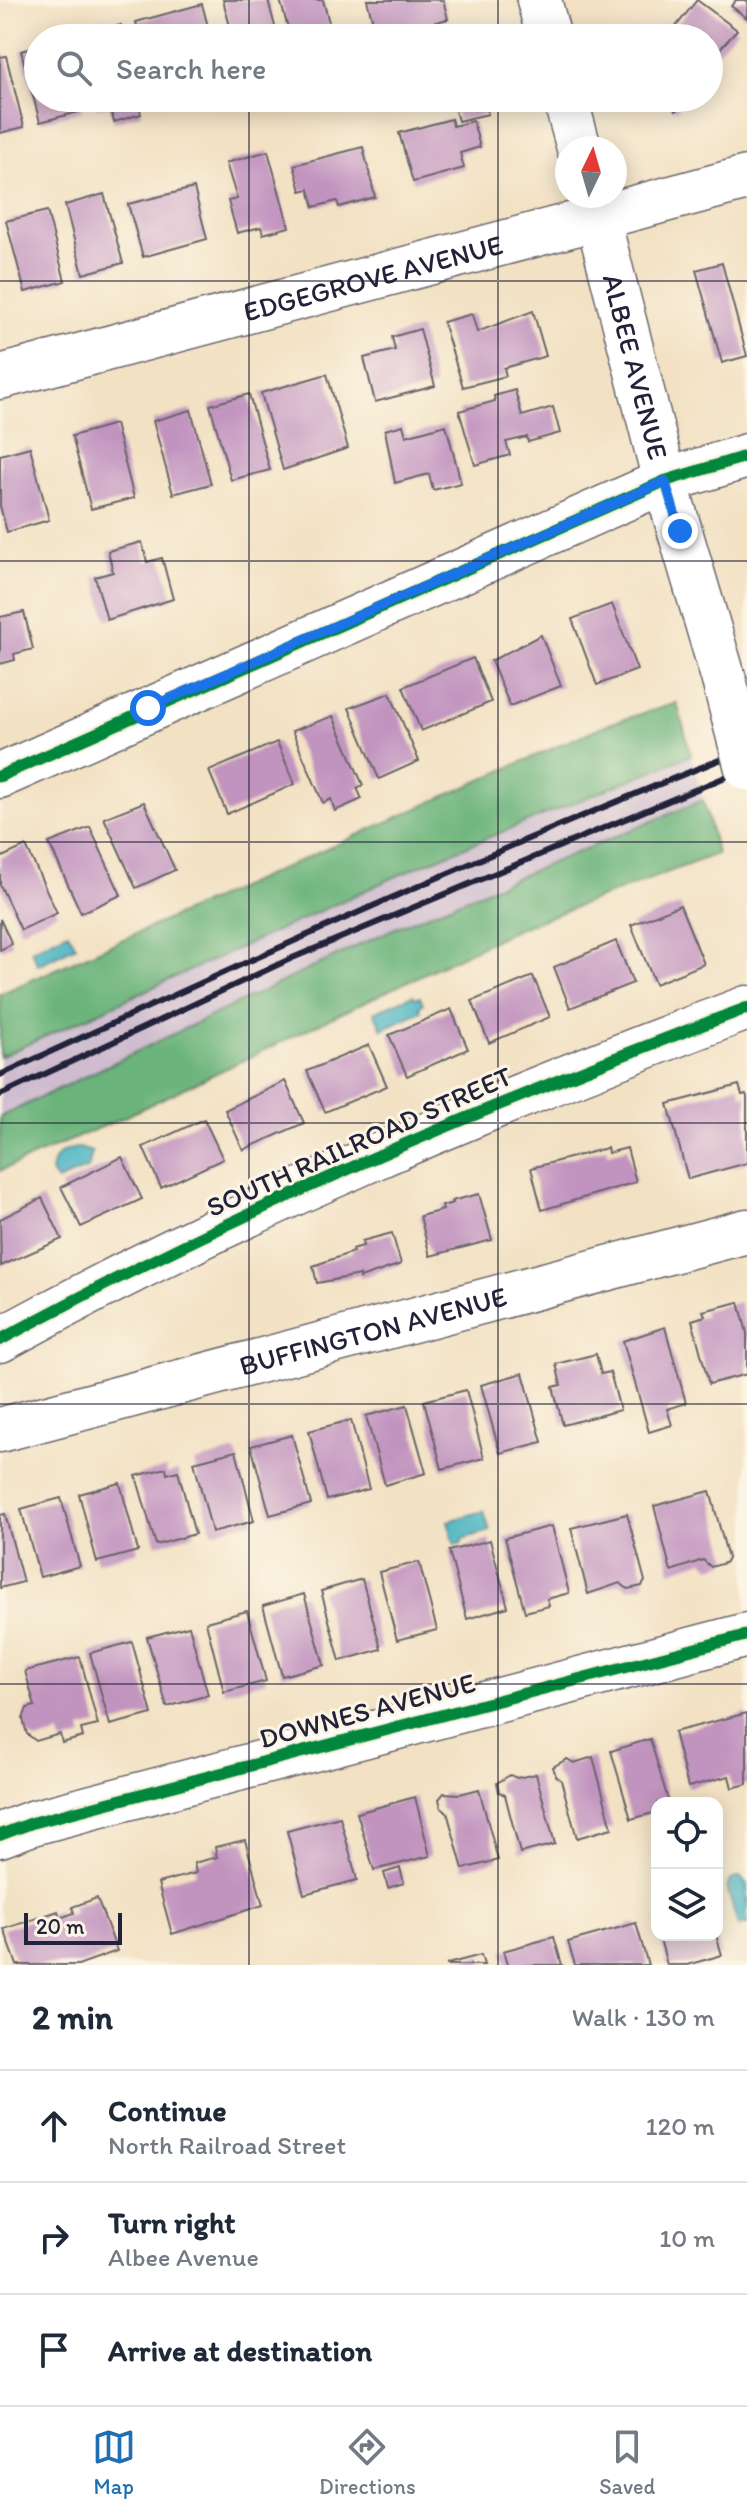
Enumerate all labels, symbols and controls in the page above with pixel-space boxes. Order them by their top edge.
search box [24,24,723,112]
icon: search [52,46,96,90]
text: Search here [116,50,266,87]
north arrow [555,136,627,208]
street label: EDGEGROVE AVENUE [240,227,506,328]
street label: ALBEE AVENUE [596,270,676,463]
route end [662,513,698,549]
route start [130,690,166,726]
street label: SOUTH RAILROAD STREET [201,1058,517,1224]
street label: BUFFINGTON AVENUE [236,1279,510,1382]
street label: DOWNES AVENUE [255,1665,479,1755]
map controls [651,1797,723,1941]
button: locate [651,1797,723,1869]
button: layers [651,1869,723,1941]
scale bar [24,1909,122,1945]
text: 20 m [36,1913,85,1940]
text: 2 min [32,1997,113,2038]
text: Walk · 130 m [572,2001,715,2033]
text: Continue [108,2092,227,2129]
icon: ahead [32,2104,76,2148]
text: 120 m [646,2110,715,2142]
text: North Railroad Street [108,2129,346,2161]
text: Turn right [108,2204,236,2241]
icon: right [32,2216,76,2260]
text: 10 m [659,2222,715,2254]
text: Albee Avenue [108,2241,259,2273]
icon: arrive [32,2328,76,2372]
text: Arrive at destination [108,2332,372,2369]
tab: Map [92,2425,136,2500]
tab: Directions [319,2425,416,2500]
tab: Saved [599,2425,655,2500]

